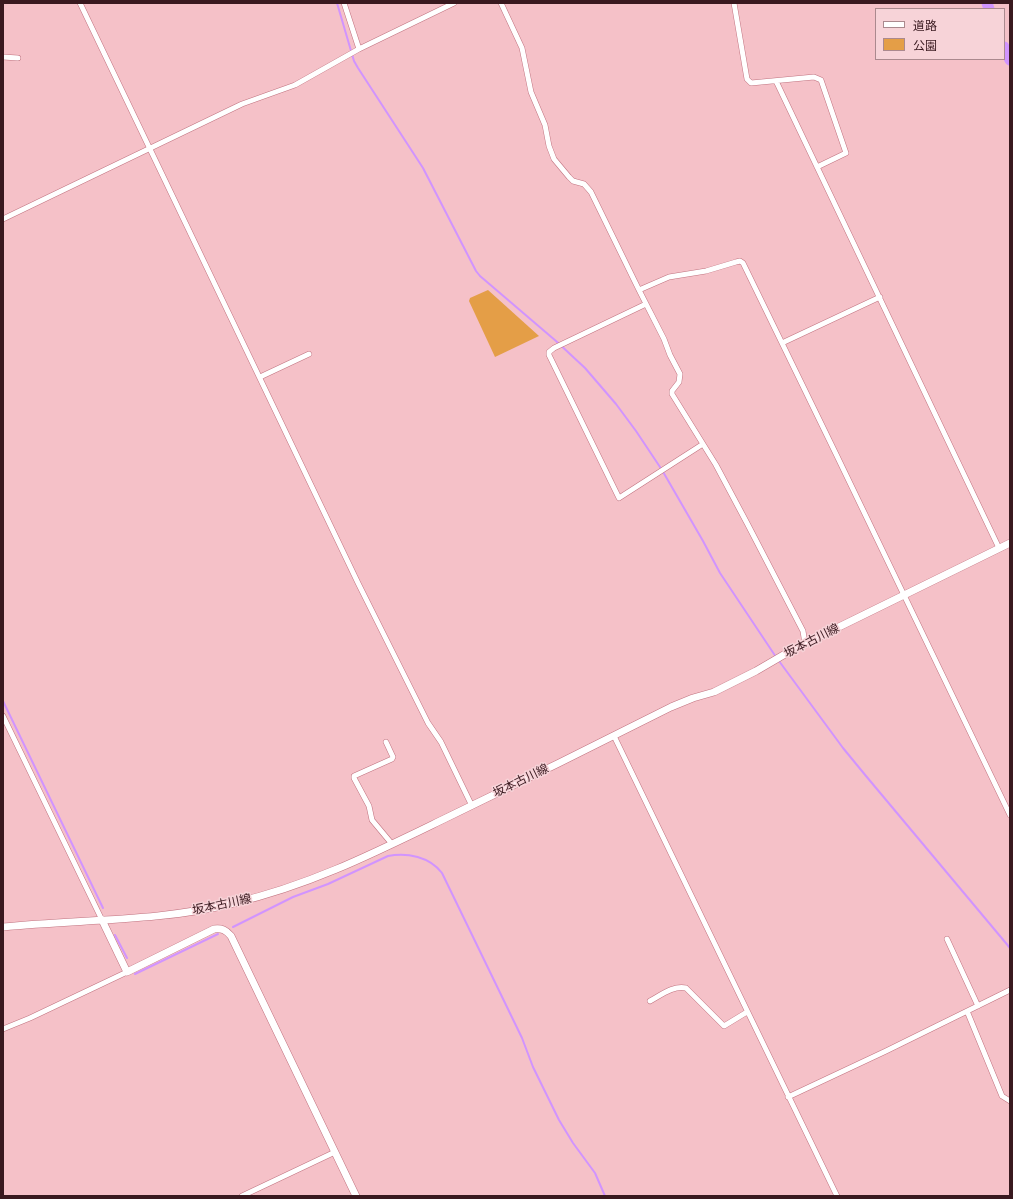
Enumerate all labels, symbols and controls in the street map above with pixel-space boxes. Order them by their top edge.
legend [875,8,1005,60]
text: 道路 [913,18,937,33]
text: 公園 [913,38,937,53]
street label: 坂本古川線 [782,621,842,661]
street label: 坂本古川線 [491,761,551,801]
street label: 坂本古川線 [191,892,253,918]

